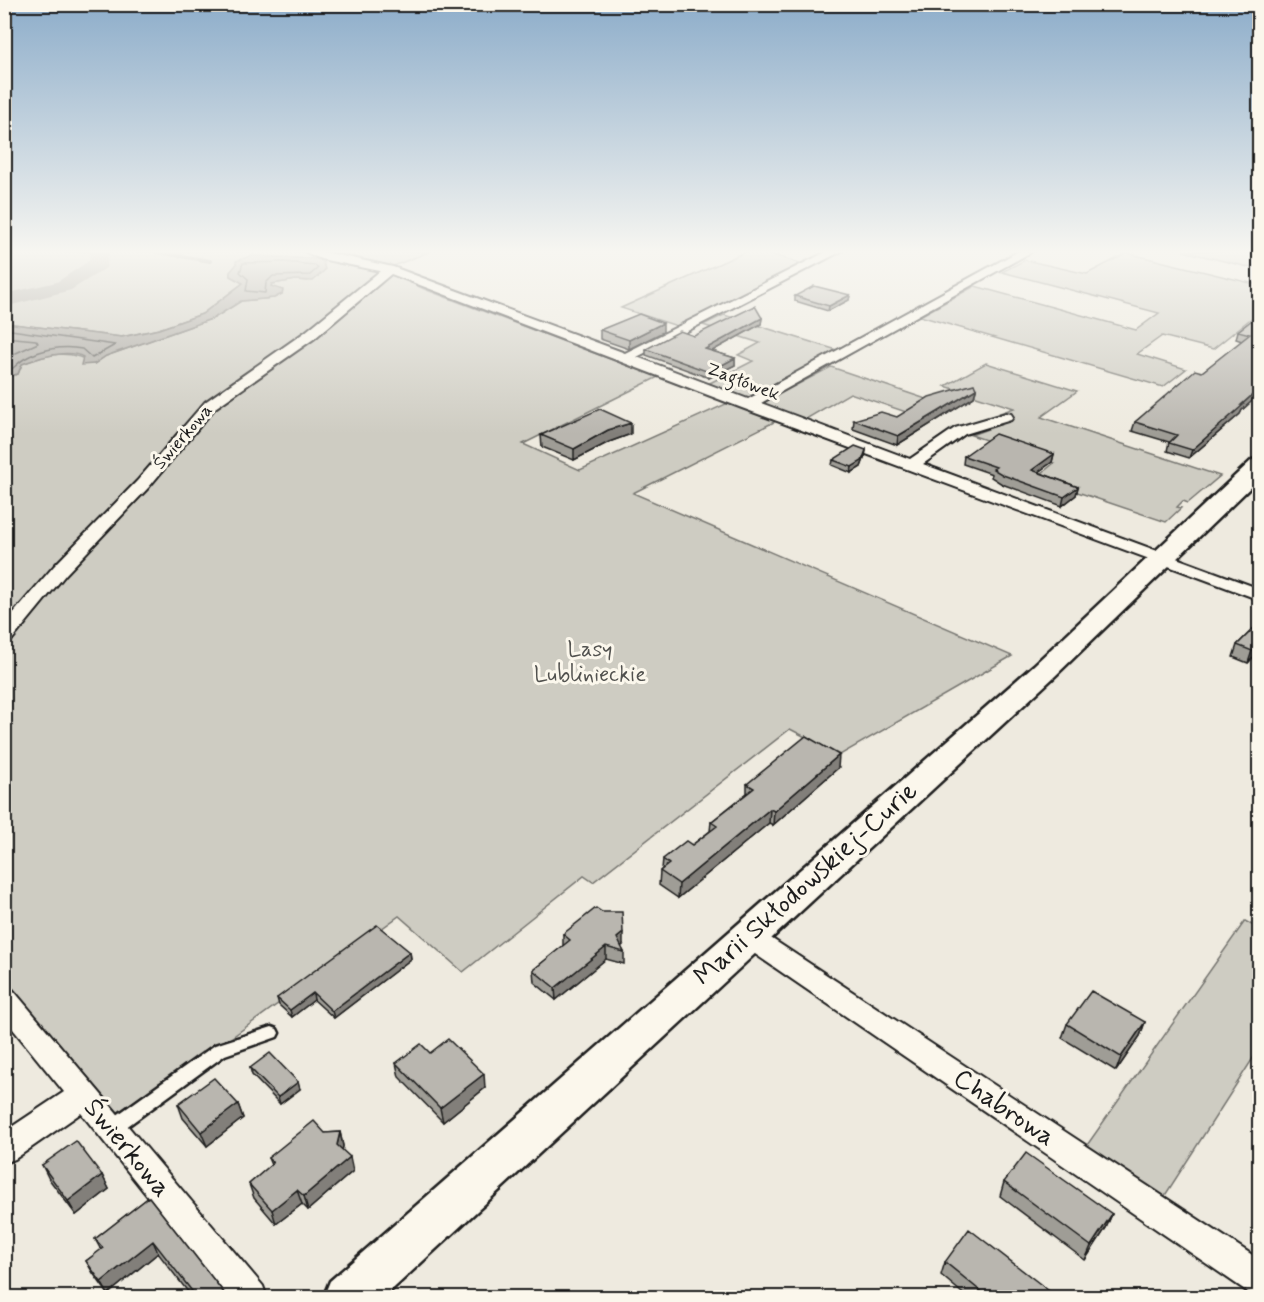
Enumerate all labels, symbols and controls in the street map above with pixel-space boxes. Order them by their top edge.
street label: Zagłówek [702,357,783,409]
street label: Świerkowa [148,399,218,475]
park label: Lasy Lublinieckie [534,636,646,689]
street label: Marii Skłodowskiej-Curie [687,774,925,994]
street label: Chabrowa [946,1061,1062,1155]
street label: Świerkowa [75,1091,179,1205]

